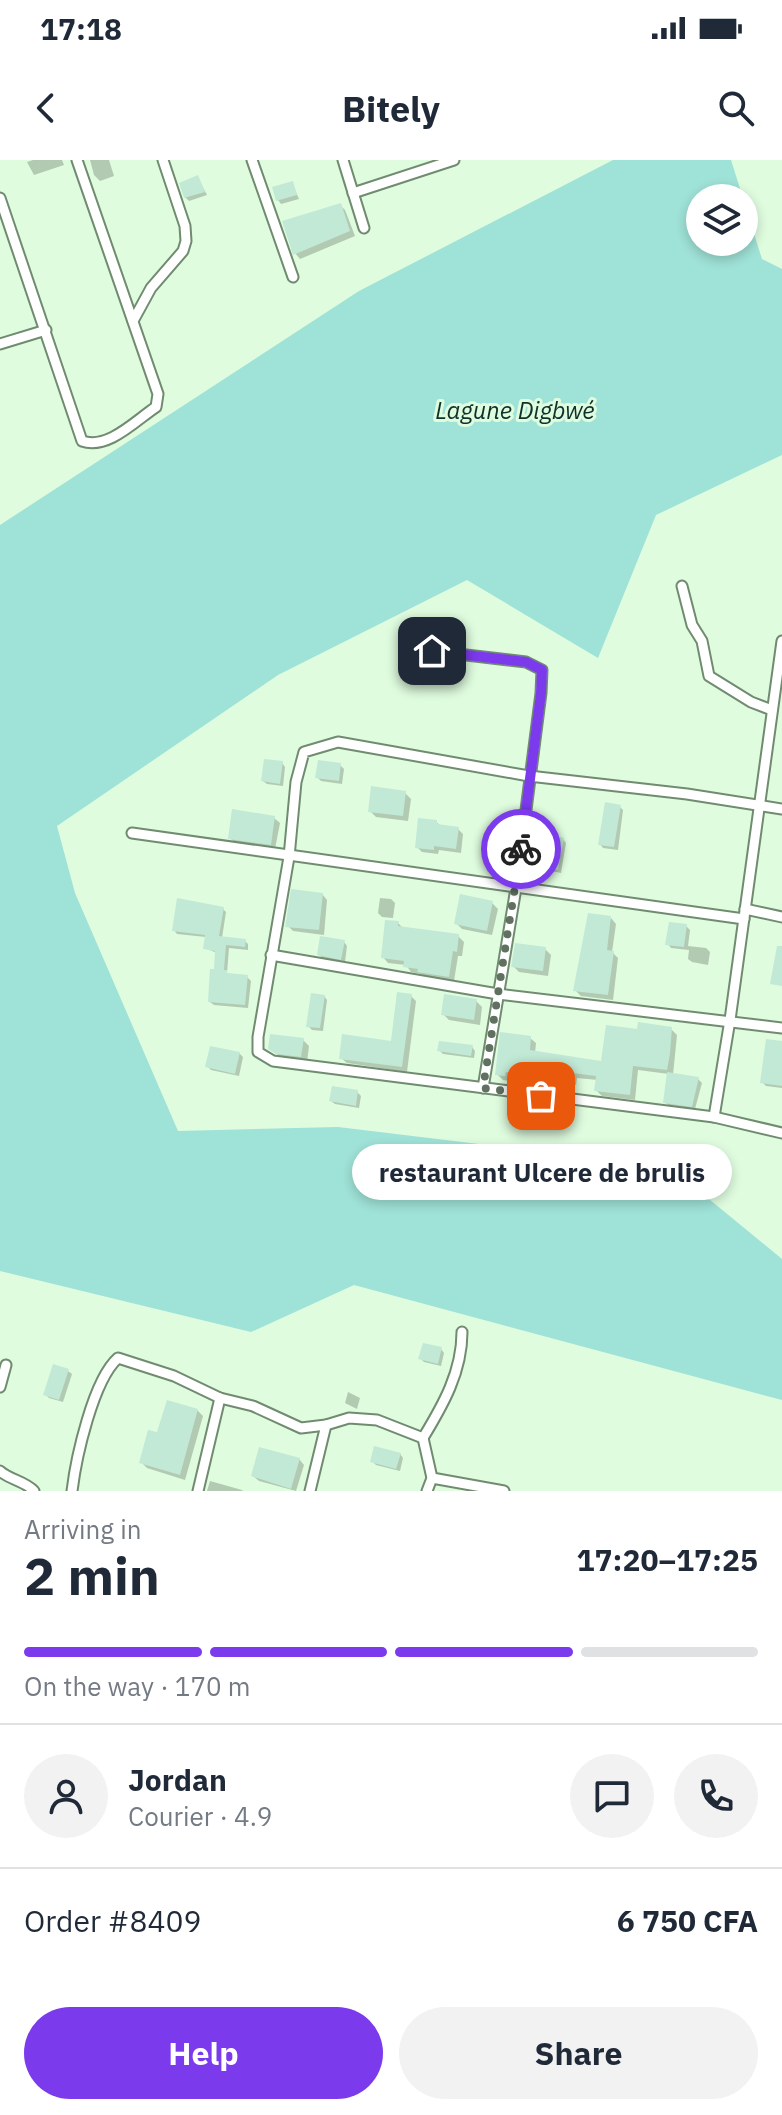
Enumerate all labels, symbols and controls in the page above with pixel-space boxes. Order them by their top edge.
text: 17:18 [40,9,122,48]
text: Bitely [342,85,440,132]
icon: back [24,86,68,130]
icon: search [714,86,758,130]
map controls [686,184,758,256]
button: layers [686,184,758,256]
water label: Lagune Digbwé [435,394,595,426]
pin [398,617,466,685]
icon: home [410,629,454,673]
courier [481,809,561,889]
icon: bike [499,827,543,871]
pin [507,1062,575,1130]
icon: bag [519,1074,563,1118]
callout: restaurant Ulcere de brulis [351,1144,731,1200]
text: restaurant Ulcere de brulis [379,1155,705,1189]
text: Arriving in [24,1512,141,1546]
text: 17:20–17:25 [577,1540,758,1579]
text: 2 min [24,1542,160,1609]
text: On the way · 170 m [24,1669,250,1703]
button: person [24,1754,108,1838]
button: chat [570,1754,654,1838]
button: phone [674,1754,758,1838]
text: Jordan [128,1760,227,1799]
text: Courier · 4.9 [128,1799,272,1833]
text: Order #8409 [24,1901,201,1940]
text: 6 750 CFA [617,1901,758,1940]
button: Help [24,2007,383,2099]
button: Share [399,2007,758,2099]

